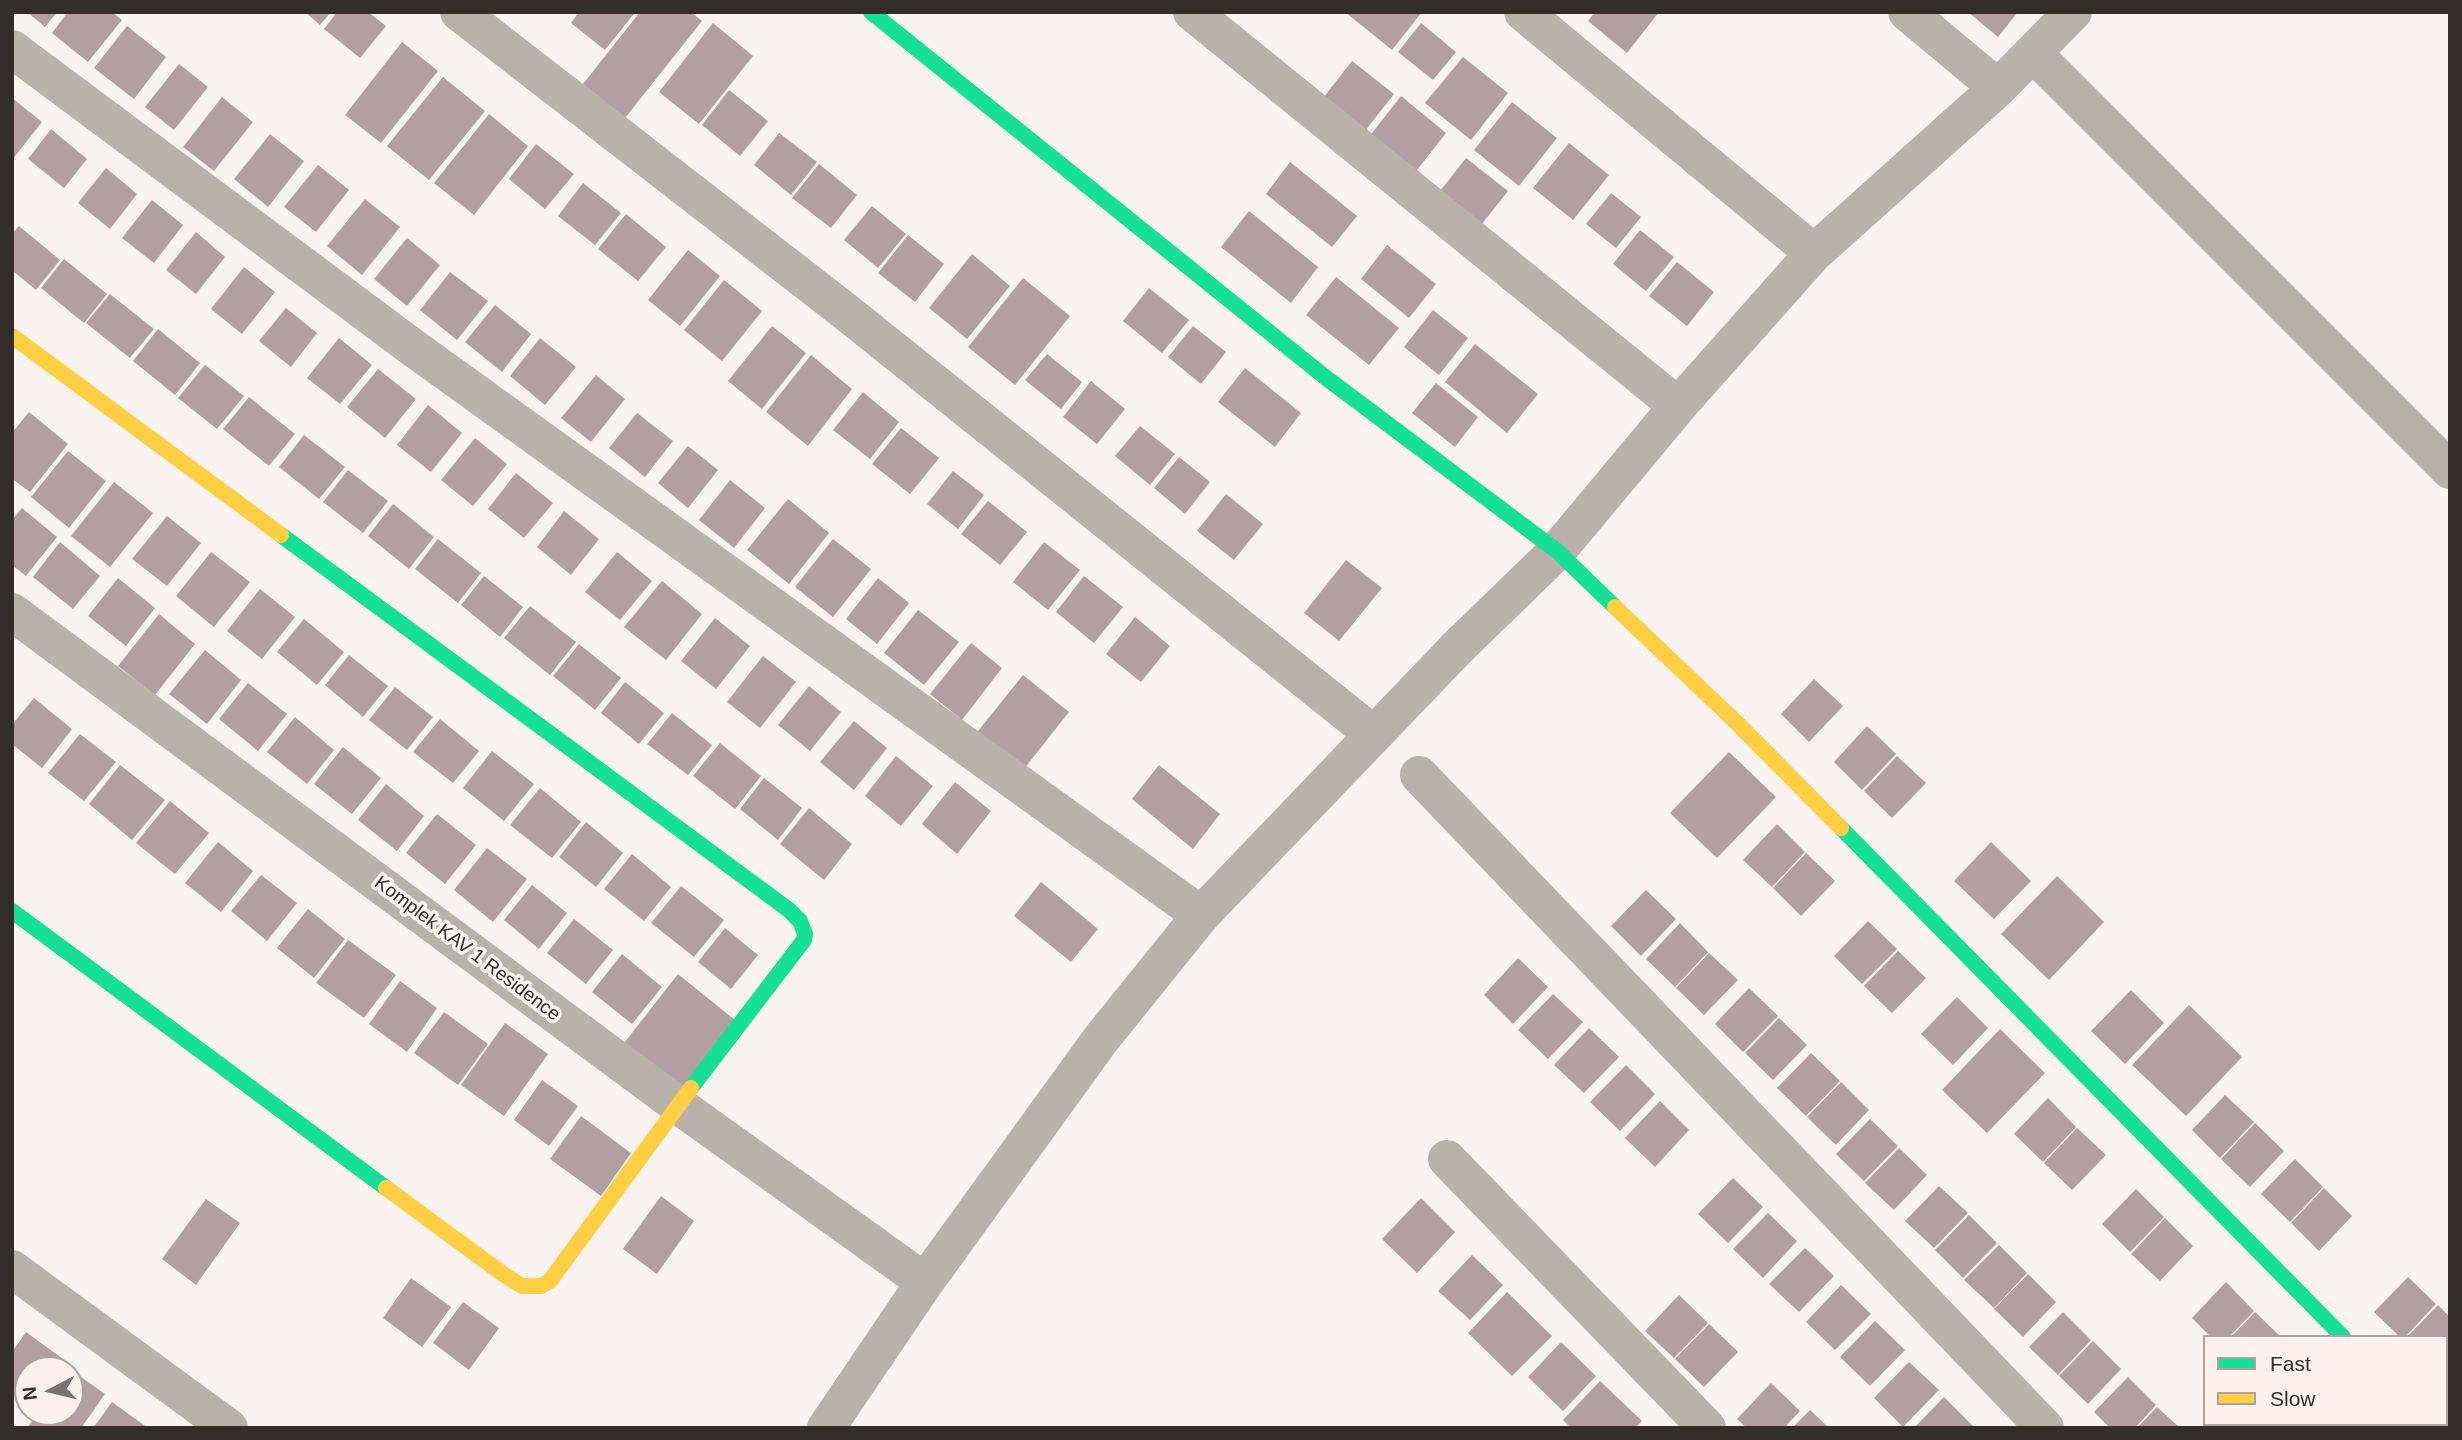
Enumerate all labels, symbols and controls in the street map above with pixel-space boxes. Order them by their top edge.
street label: Komplek KAV 1 Residence [370,872,564,1026]
legend [2203,1335,2448,1426]
text: Fast [2270,1352,2311,1375]
north arrow [14,1356,84,1426]
text: N [18,1385,41,1401]
text: Slow [2270,1387,2316,1410]

